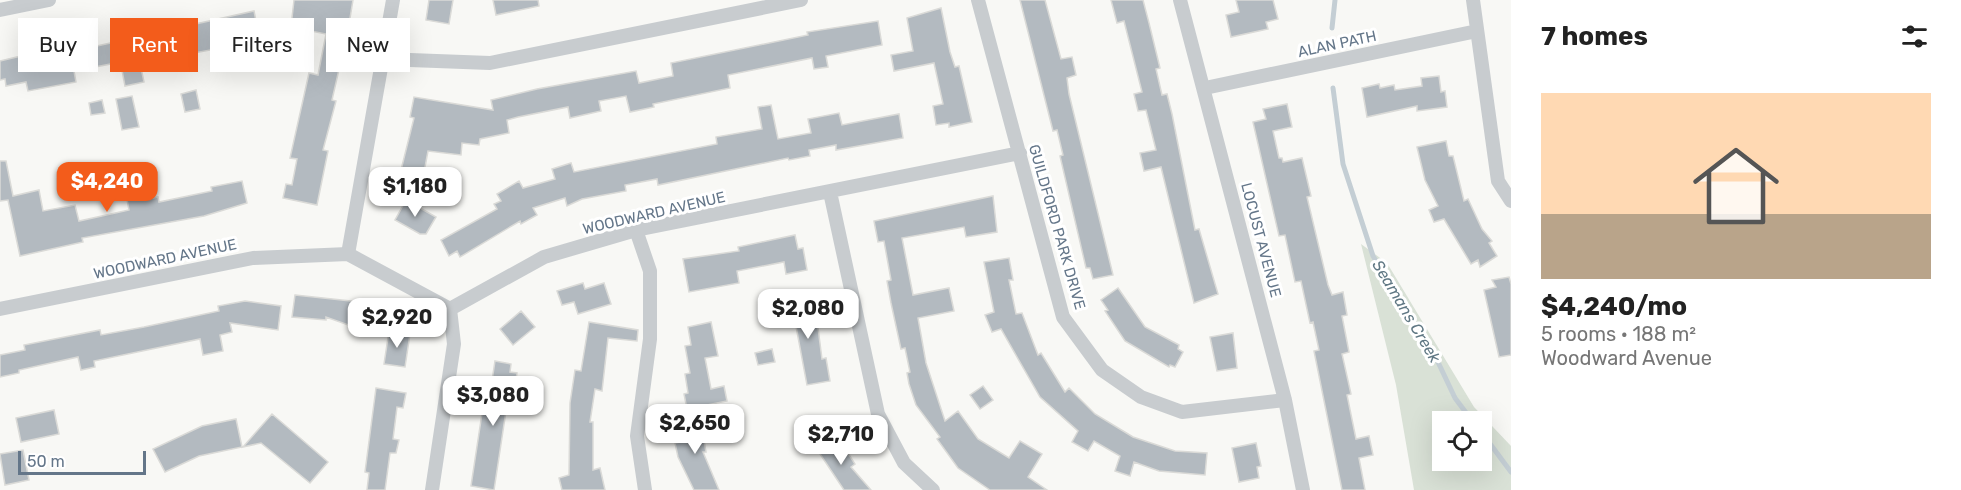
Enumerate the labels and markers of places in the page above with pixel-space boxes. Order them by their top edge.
pin: $4,240 [58,162,156,213]
pin: $1,180 [366,167,464,218]
pin: $2,080 [759,289,857,340]
pin: $2,920 [348,298,446,349]
pin: $3,080 [444,376,542,427]
pin: $2,650 [646,404,744,455]
pin: $2,710 [792,415,890,466]

